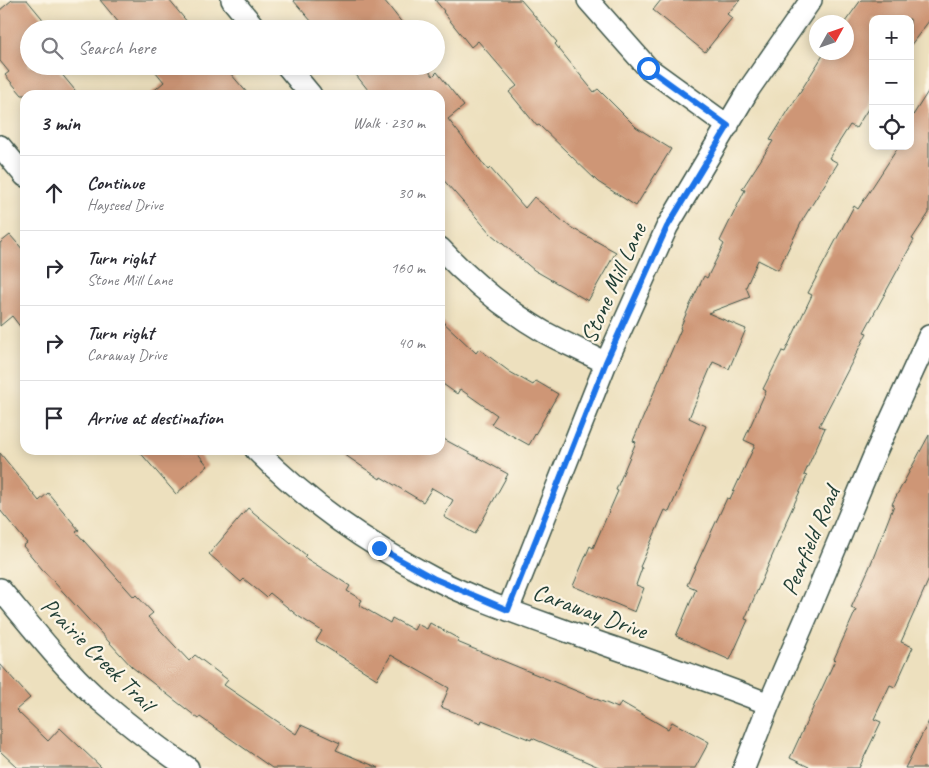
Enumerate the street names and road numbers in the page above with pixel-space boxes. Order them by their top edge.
street label: Stone Mill Lane [573,216,654,348]
street label: Pearfield Road [774,479,848,600]
street label: Caraway Drive [529,576,653,646]
street label: Prairie Creek Trail [35,591,164,720]

